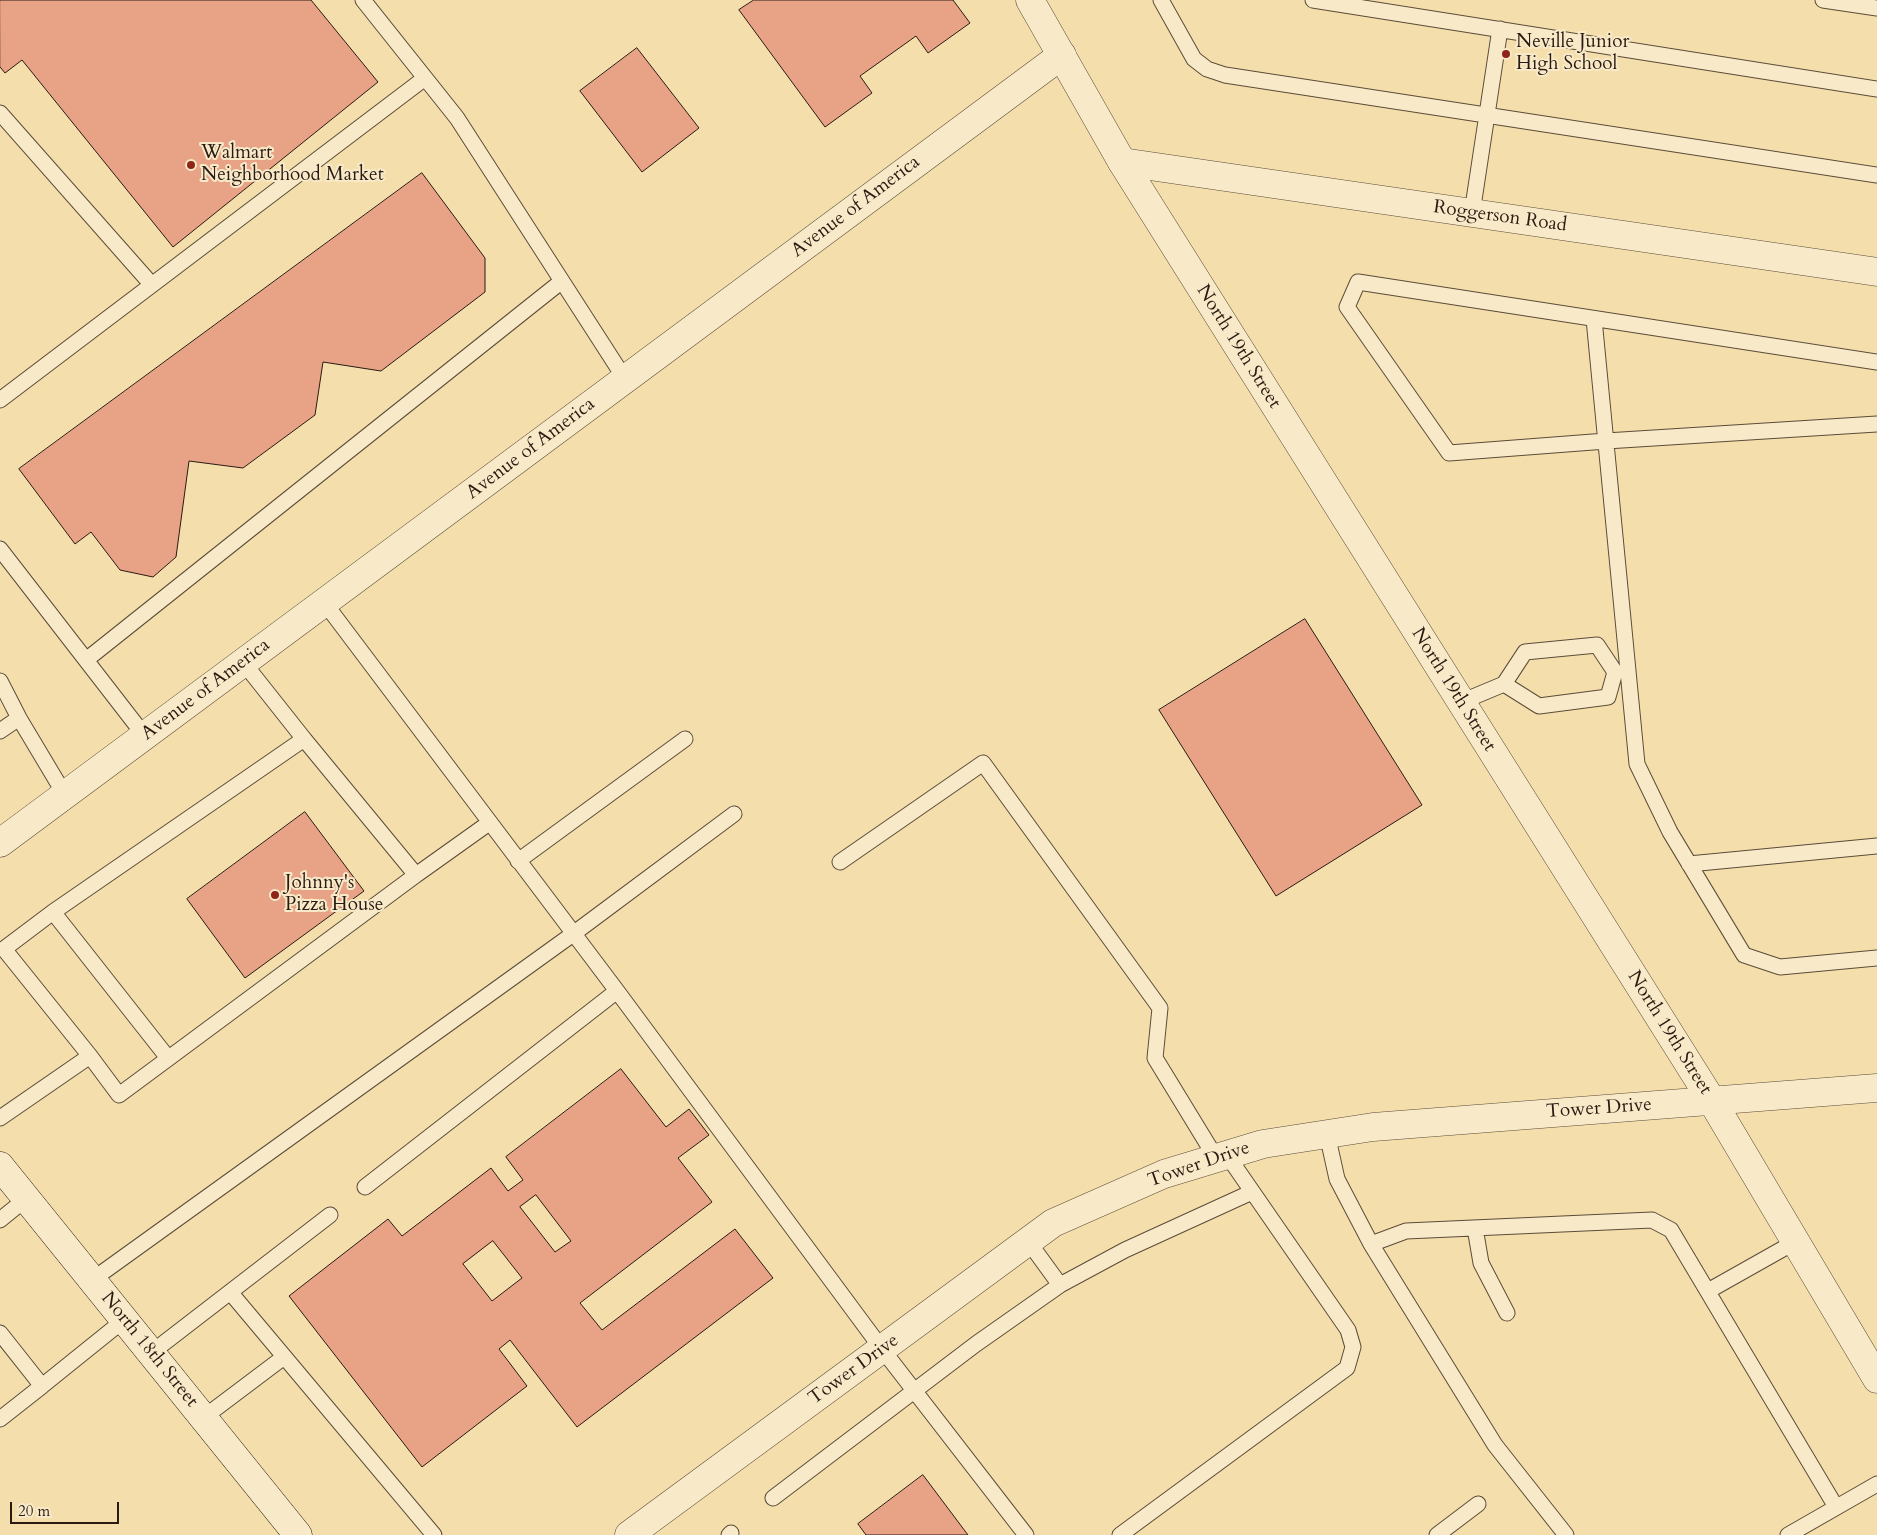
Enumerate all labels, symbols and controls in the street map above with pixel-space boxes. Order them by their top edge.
place label: Neville Junior High School [1516,32,1629,76]
marker: Neville Junior High School [1500,48,1512,60]
place label: Walmart Neighborhood Market [201,143,384,187]
street label: Avenue of America [787,151,925,263]
marker: Walmart Neighborhood Market [185,159,197,171]
street label: Roggerson Road [1432,196,1568,238]
street label: North 19th Street [1191,281,1285,413]
street label: Avenue of America [462,393,600,505]
street label: North 19th Street [1406,624,1500,756]
street label: Avenue of America [137,634,275,746]
place label: Johnny's Pizza House [285,873,383,917]
marker: Johnny's Pizza House [269,889,281,901]
street label: North 19th Street [1622,967,1716,1099]
street label: Tower Drive [1545,1094,1653,1124]
street label: Tower Drive [1145,1137,1253,1193]
street label: North 18th Street [96,1288,202,1412]
street label: Tower Drive [804,1330,904,1410]
scale bar [12,1492,121,1524]
text: 20 m [18,1501,50,1521]

